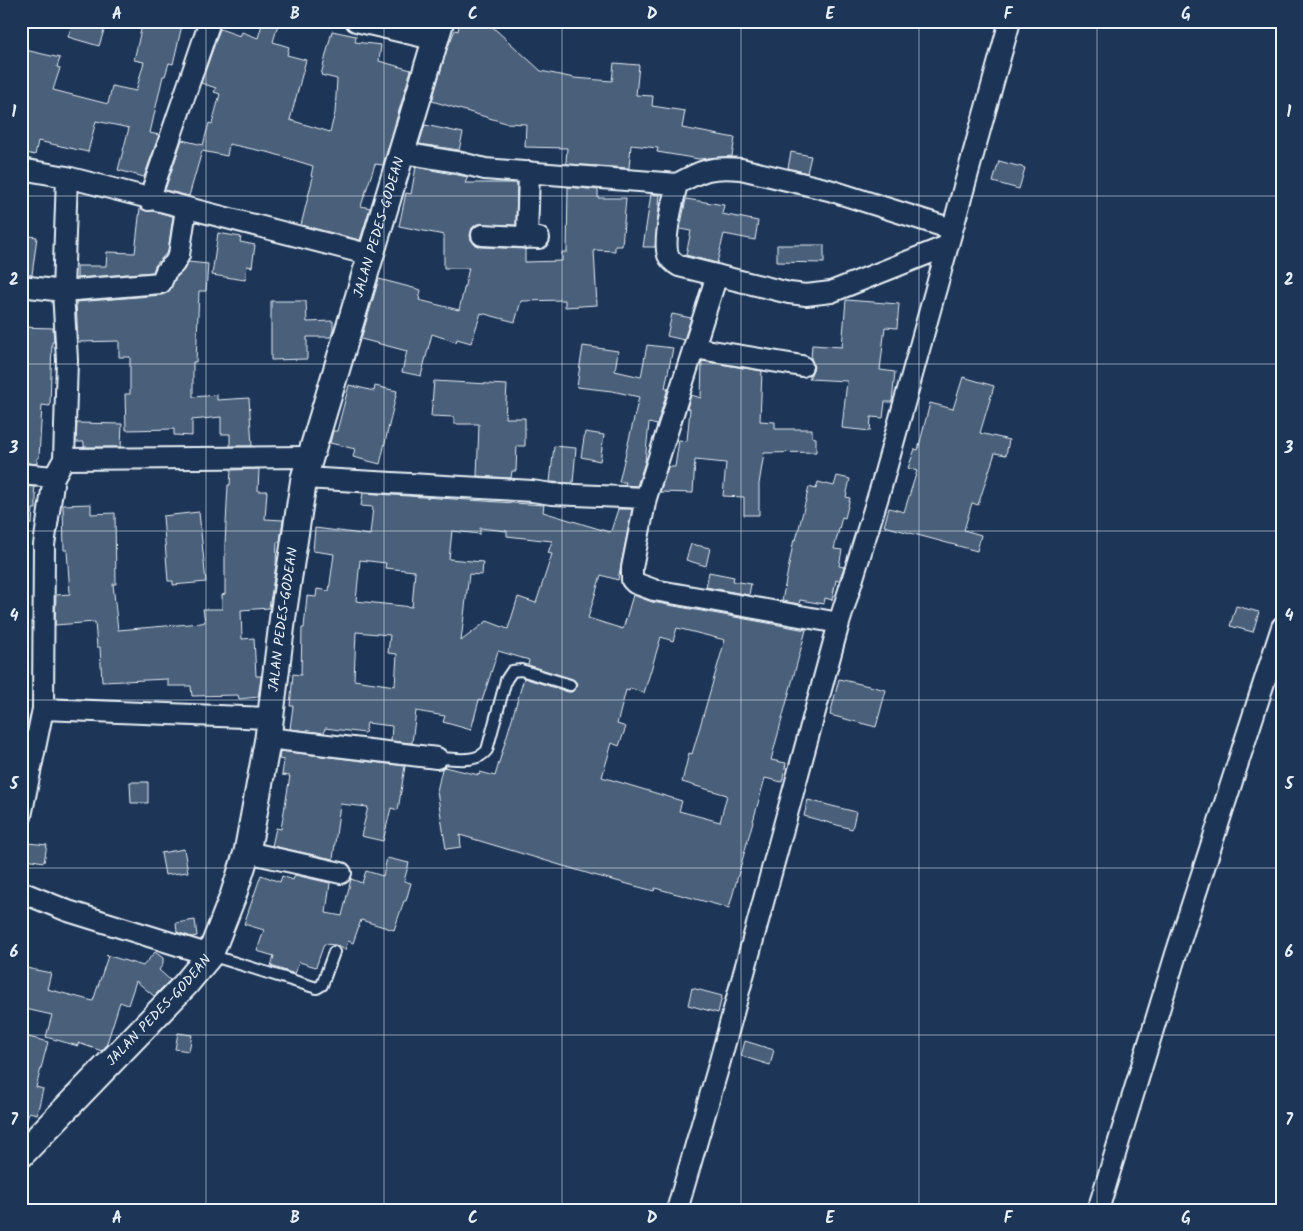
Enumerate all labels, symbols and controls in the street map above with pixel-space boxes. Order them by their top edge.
text: A [112,2,122,27]
text: B [290,2,300,27]
text: C [468,2,478,27]
text: D [647,2,658,27]
text: E [826,2,836,27]
text: F [1004,2,1014,27]
text: G [1181,2,1191,27]
text: 1 [12,100,17,125]
text: 1 [1287,100,1292,125]
street label: JALAN PEDES-GODEAN [348,154,411,300]
text: 2 [9,268,19,293]
text: 2 [1284,268,1294,293]
text: 3 [9,436,19,461]
text: 3 [1284,436,1294,461]
street label: JALAN PEDES-GODEAN [263,545,304,693]
text: 4 [10,604,19,629]
text: 4 [1285,604,1294,629]
text: 5 [9,772,20,797]
text: 5 [1284,772,1295,797]
text: 6 [10,940,19,965]
text: 6 [1285,940,1294,965]
street label: JALAN PEDES-GODEAN [101,949,217,1071]
text: 7 [10,1108,18,1133]
text: 7 [1285,1108,1293,1133]
text: A [112,1206,122,1231]
text: B [290,1206,300,1231]
text: C [468,1206,478,1231]
text: D [647,1206,658,1231]
text: E [826,1206,836,1231]
text: F [1004,1206,1014,1231]
text: G [1181,1206,1191,1231]

